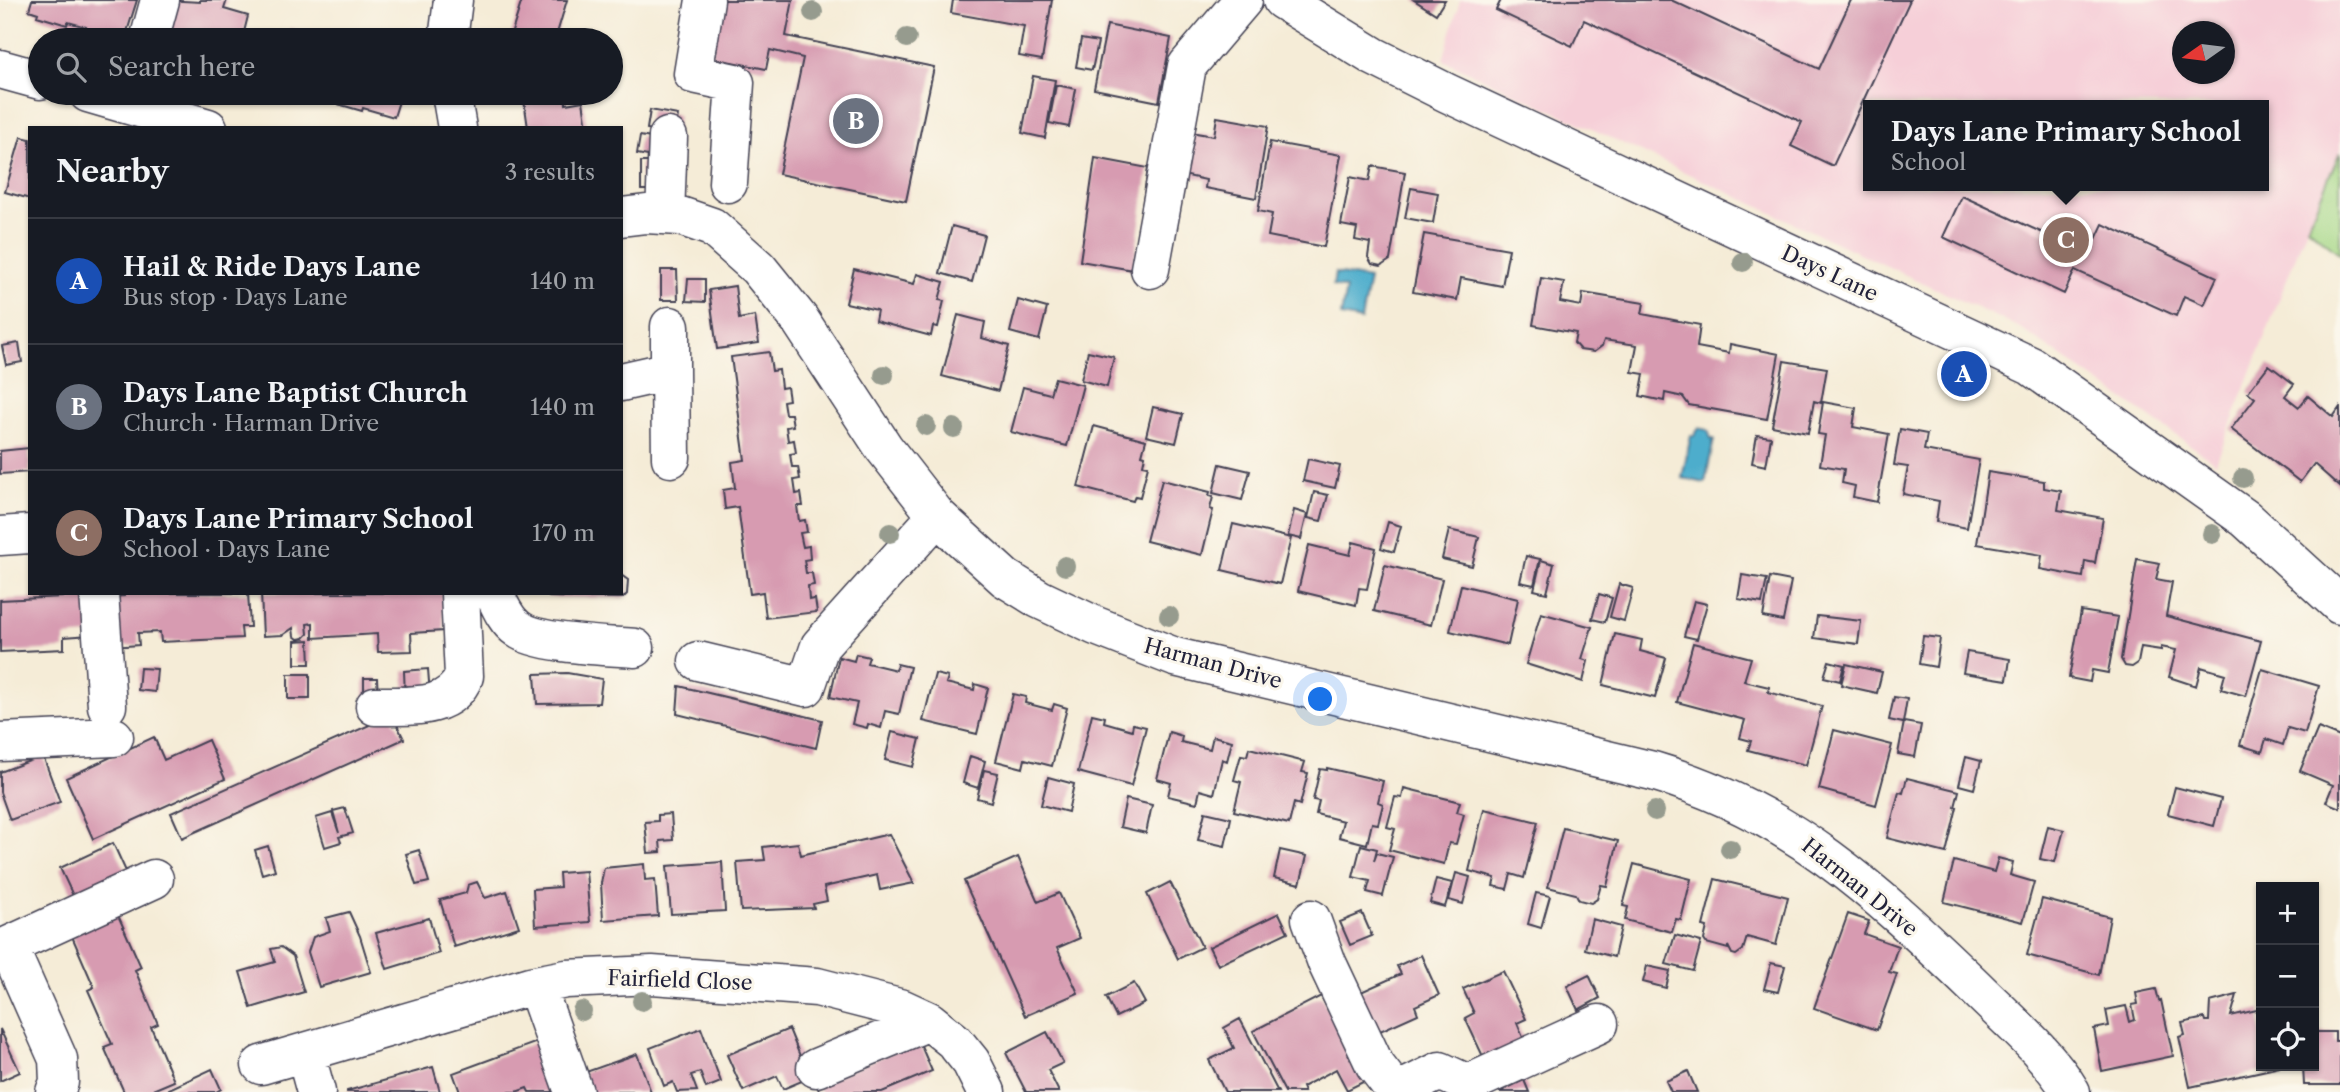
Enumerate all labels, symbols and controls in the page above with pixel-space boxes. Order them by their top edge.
north arrow [2172,21,2235,84]
search box [28,28,623,105]
icon: search [52,48,90,86]
text: Search here [108,51,255,83]
pin: B [833,95,879,147]
popup [1863,100,2269,191]
text: Days Lane Primary School [1891,116,2241,148]
text: School [1891,148,1966,176]
text: Nearby [56,153,169,190]
text: 3 results [505,158,595,186]
pin: C [2043,214,2089,266]
street label: Days Lane [1778,240,1882,306]
text: Hail & Ride Days Lane [123,251,421,283]
text: A [70,267,88,295]
text: 140 m [530,267,595,295]
text: Bus stop · Days Lane [123,283,348,311]
pin: A [1941,348,1987,400]
text: Days Lane Baptist Church [123,377,468,409]
text: B [70,393,88,421]
text: 140 m [530,393,595,421]
text: Church · Harman Drive [123,409,379,437]
text: Days Lane Primary School [123,503,473,535]
text: C [70,519,88,547]
text: 170 m [532,519,595,547]
text: School · Days Lane [123,535,330,563]
street label: Harman Drive [1141,633,1285,693]
your location [1303,682,1337,716]
street label: Harman Drive [1797,833,1923,941]
map controls [2256,882,2319,1071]
button: + [2256,882,2319,945]
button: − [2256,945,2319,1008]
street label: Fairfield Close [607,965,753,995]
button: locate [2256,1008,2319,1071]

